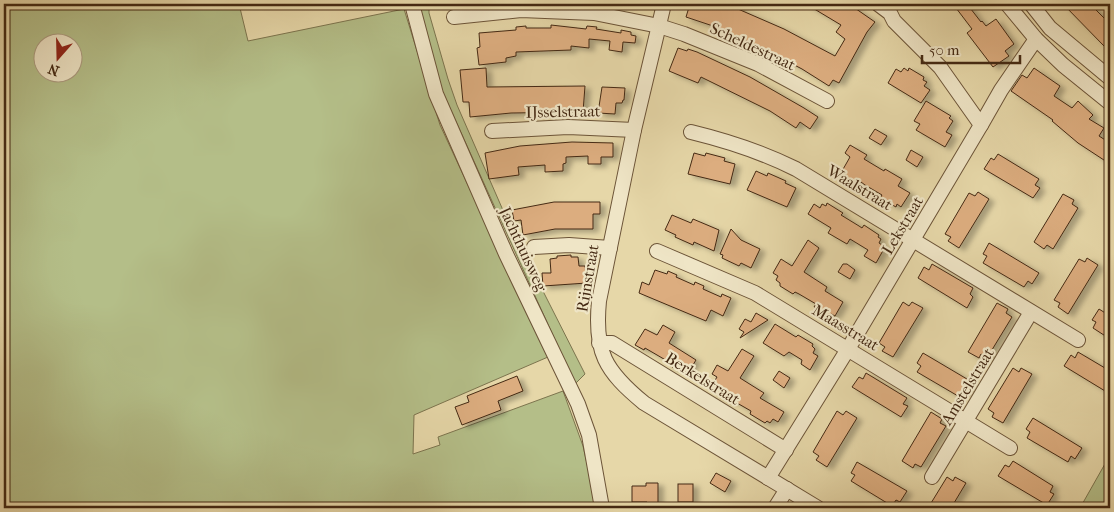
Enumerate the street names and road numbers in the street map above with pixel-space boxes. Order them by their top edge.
street label: Scheldestraat [707,18,799,75]
street label: IJsselstraat [525,101,601,122]
street label: Waalstraat [823,160,896,214]
street label: Lekstraat [878,192,927,258]
street label: Jachthuisweg [495,202,552,295]
street label: Rijnstraat [572,242,603,314]
street label: Maasstraat [809,300,883,355]
street label: Amstelstraat [936,344,998,429]
street label: Berkelstraat [662,348,744,409]

